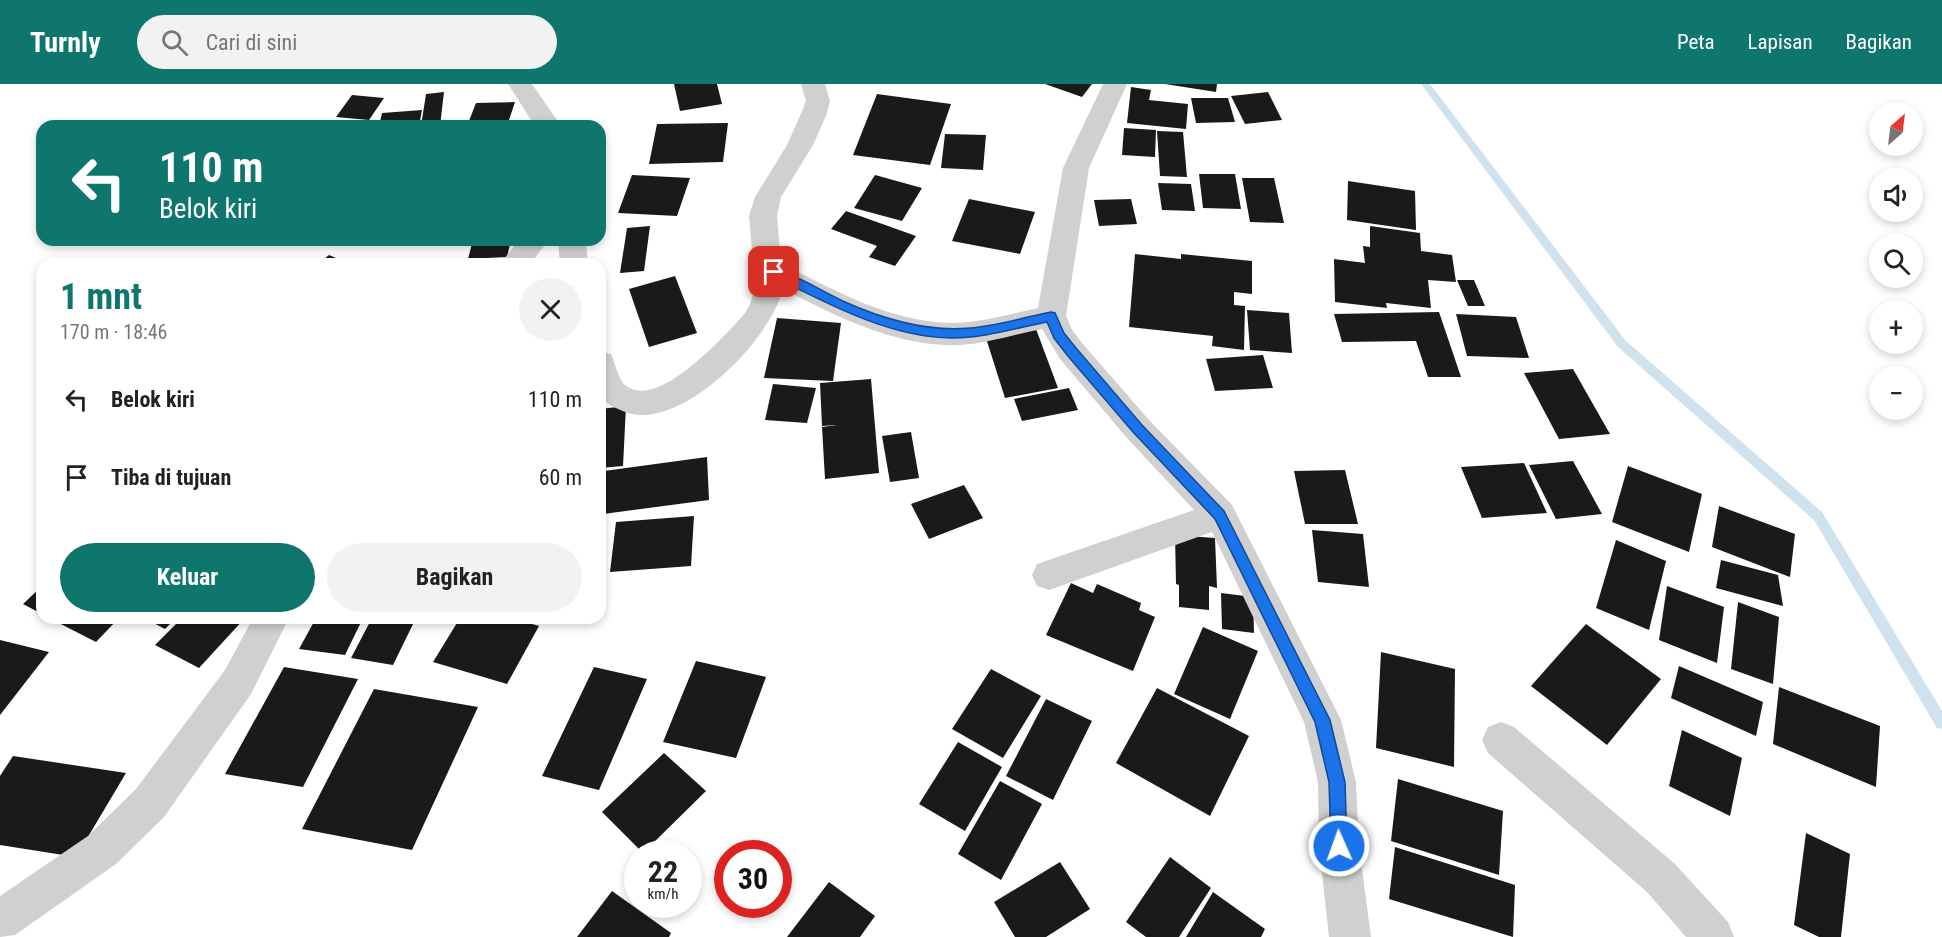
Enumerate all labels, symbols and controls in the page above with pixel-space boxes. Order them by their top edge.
search box [137,15,557,69]
text: Turnly [30,26,101,59]
icon: search [158,26,191,59]
text: Cari di sini [206,30,297,55]
text: Peta [1677,30,1715,54]
text: Lapisan [1748,30,1813,54]
text: Bagikan [1846,30,1912,54]
north arrow [1869,102,1923,156]
map controls [1869,102,1923,420]
text: 110 m [159,143,264,192]
icon: left [60,144,138,222]
button: sound [1869,168,1923,222]
text: Belok kiri [159,193,257,225]
button: search [1869,234,1923,288]
pin [748,246,799,297]
icon: arrive [757,255,790,288]
text: 1 mnt [60,276,142,318]
button: close [519,278,582,341]
button: + [1869,300,1923,354]
text: 170 m · 18:46 [60,320,167,344]
button: − [1869,366,1923,420]
icon: left [60,383,93,416]
text: Belok kiri [111,387,195,412]
text: 110 m [528,387,582,412]
icon: arrive [60,461,93,494]
text: Tiba di tujuan [111,465,231,490]
text: 60 m [539,465,582,490]
button: Keluar [60,543,315,612]
button: Bagikan [327,543,582,612]
position arrow [1307,814,1371,878]
speed limit sign: 30 [714,840,792,918]
text: 22 [648,854,678,889]
text: km/h [648,885,678,903]

